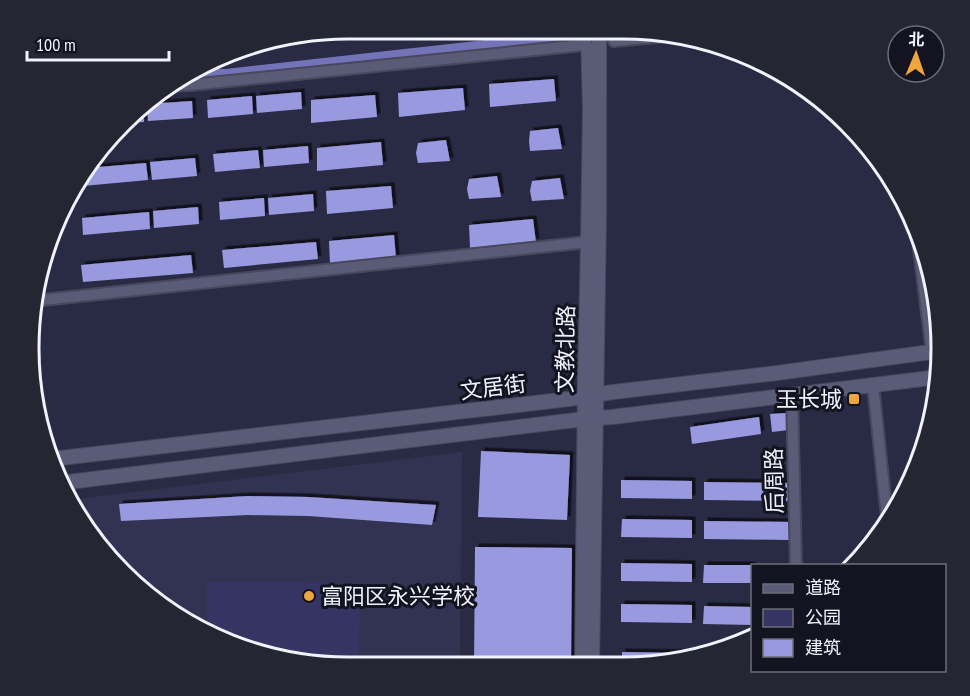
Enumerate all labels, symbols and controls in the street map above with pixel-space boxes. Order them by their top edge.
scale bar [27,24,170,62]
north arrow [886,24,946,84]
text: 北 [908,29,925,49]
text: 100 m [36,33,76,56]
street label: 文教北路 [550,305,580,393]
street label: 文居街 [459,369,527,405]
place label: 玉长城 [776,385,842,413]
marker: 玉长城 [847,392,861,406]
street label: 后周路 [759,448,789,514]
legend [751,564,946,672]
text: 道路 [805,576,841,599]
place label: 富阳区永兴学校 [321,582,475,610]
marker: 富阳区永兴学校 [302,589,316,603]
text: 公园 [805,606,841,629]
text: 建筑 [805,636,841,659]

